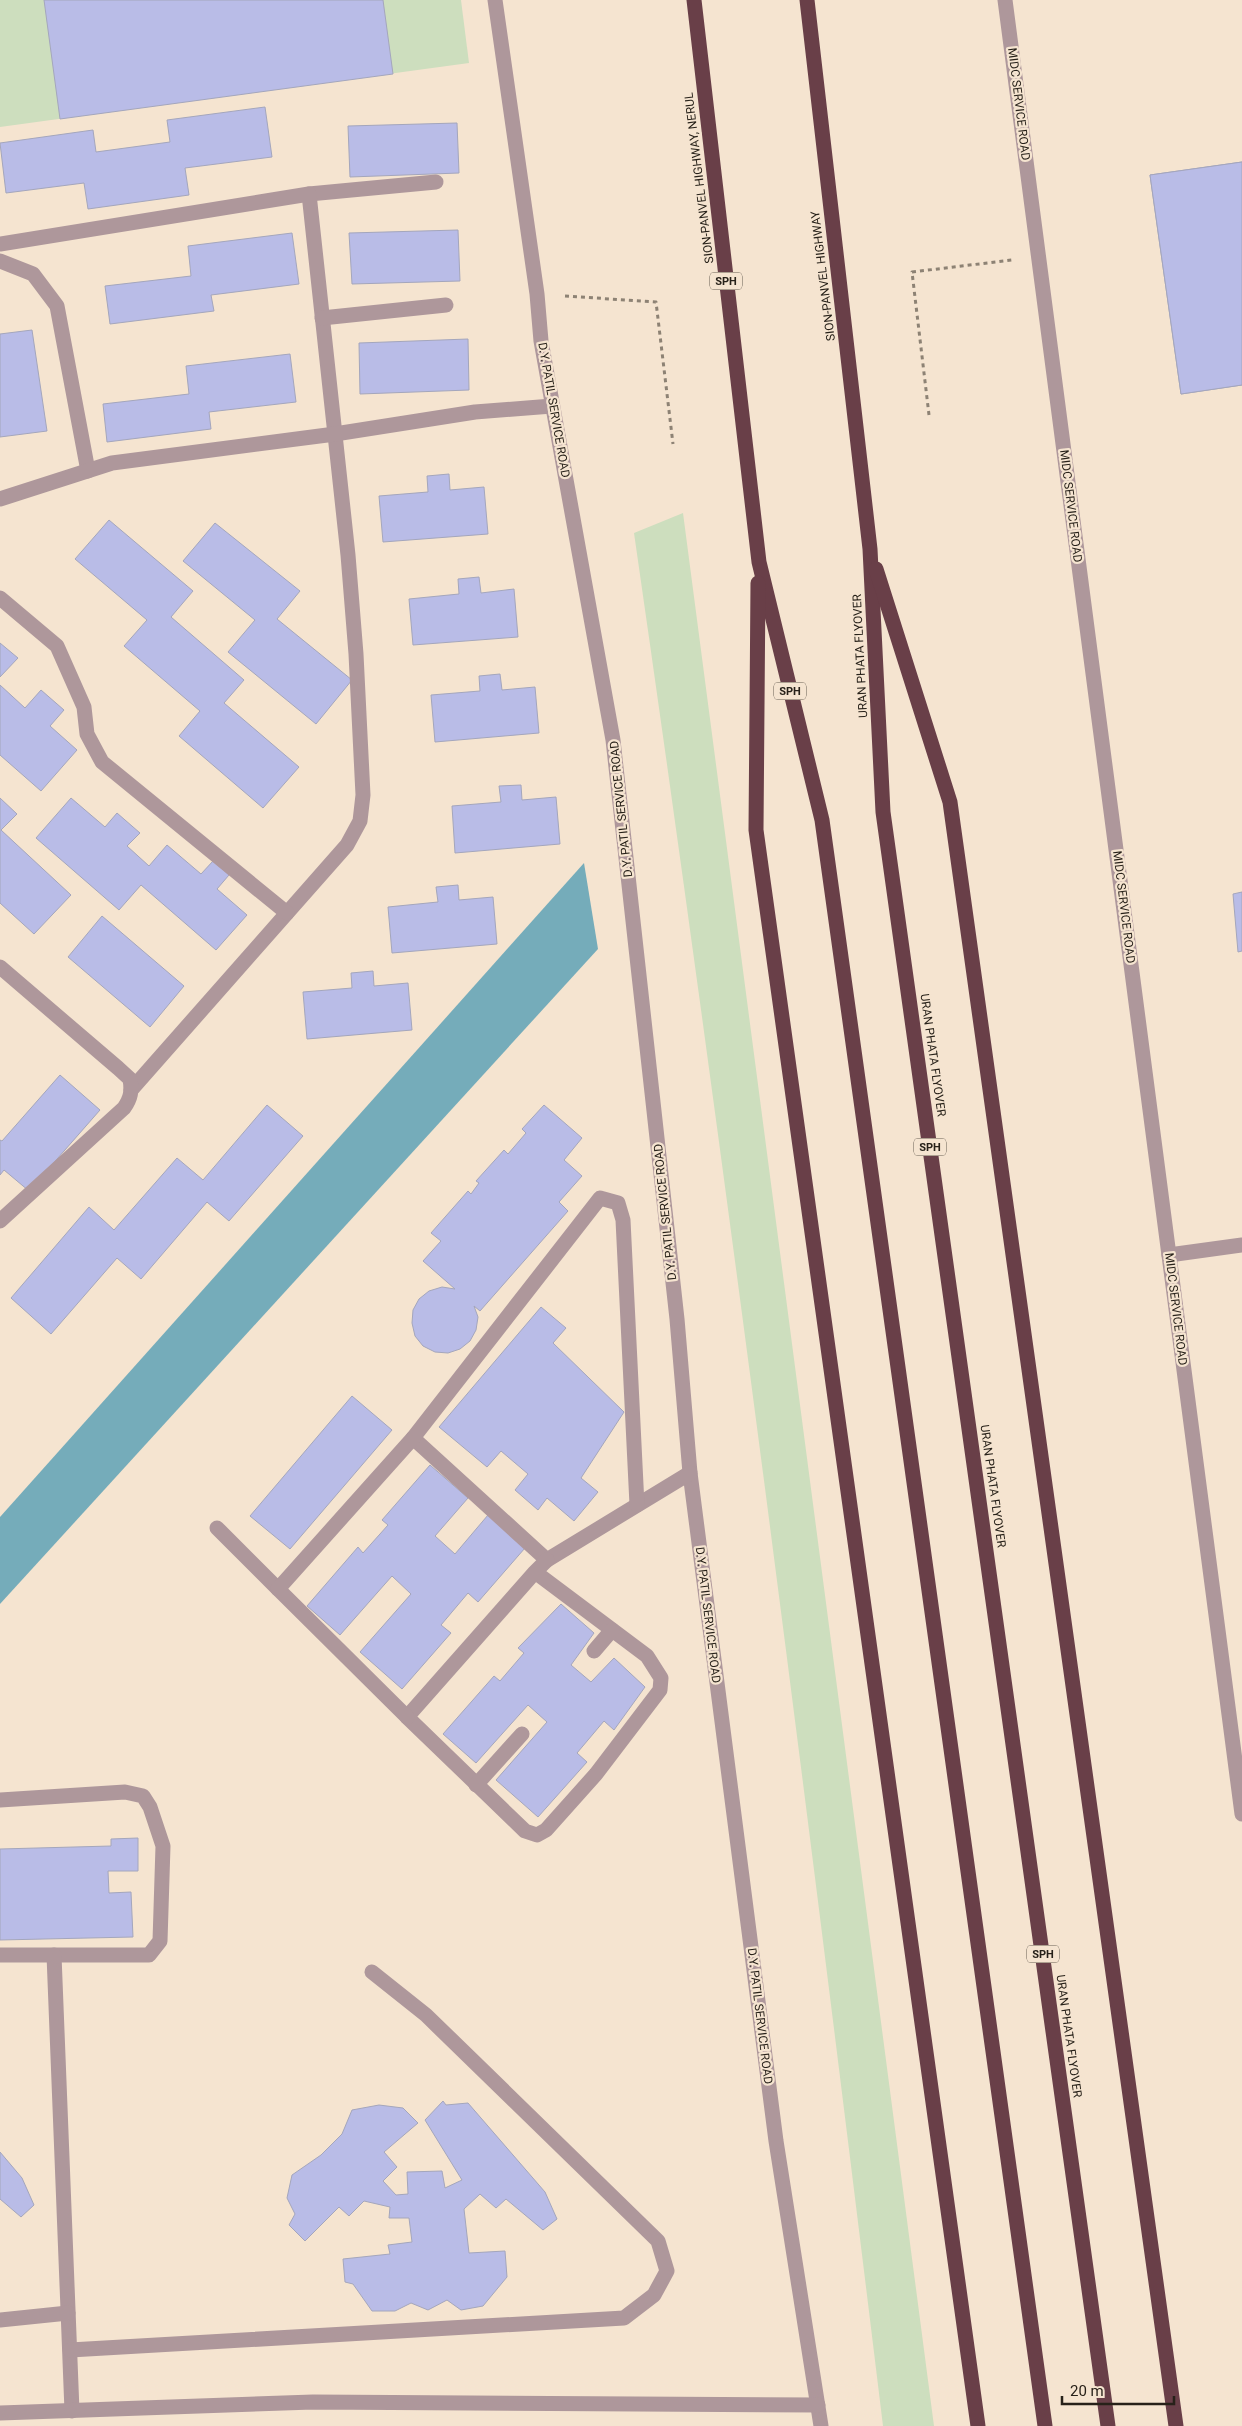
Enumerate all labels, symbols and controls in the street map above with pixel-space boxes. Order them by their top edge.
street label: MIDC SERVICE ROAD [1005,47,1033,161]
street label: SION-PANVEL HIGHWAY, NERUL [681,91,716,264]
street label: SION-PANVEL HIGHWAY [808,209,838,342]
road number: SPH [710,272,742,290]
street label: D.Y. PATIL SERVICE ROAD [535,341,573,479]
street label: MIDC SERVICE ROAD [1057,449,1085,563]
street label: URAN PHATA FLYOVER [850,593,870,718]
road number: SPH [774,682,806,699]
street label: D.Y. PATIL SERVICE ROAD [607,740,635,878]
street label: MIDC SERVICE ROAD [1110,850,1138,964]
street label: URAN PHATA FLYOVER [917,993,949,1118]
road number: SPH [914,1138,946,1156]
street label: D.Y. PATIL SERVICE ROAD [651,1143,679,1281]
street label: MIDC SERVICE ROAD [1162,1252,1190,1366]
street label: URAN PHATA FLYOVER [977,1424,1009,1549]
street label: D.Y. PATIL SERVICE ROAD [693,1546,723,1684]
road number: SPH [1027,1946,1059,1962]
street label: D.Y. PATIL SERVICE ROAD [745,1947,775,2085]
street label: URAN PHATA FLYOVER [1053,1974,1085,2099]
scale bar [1062,2374,1174,2406]
text: 20 m [1070,2382,1104,2400]

